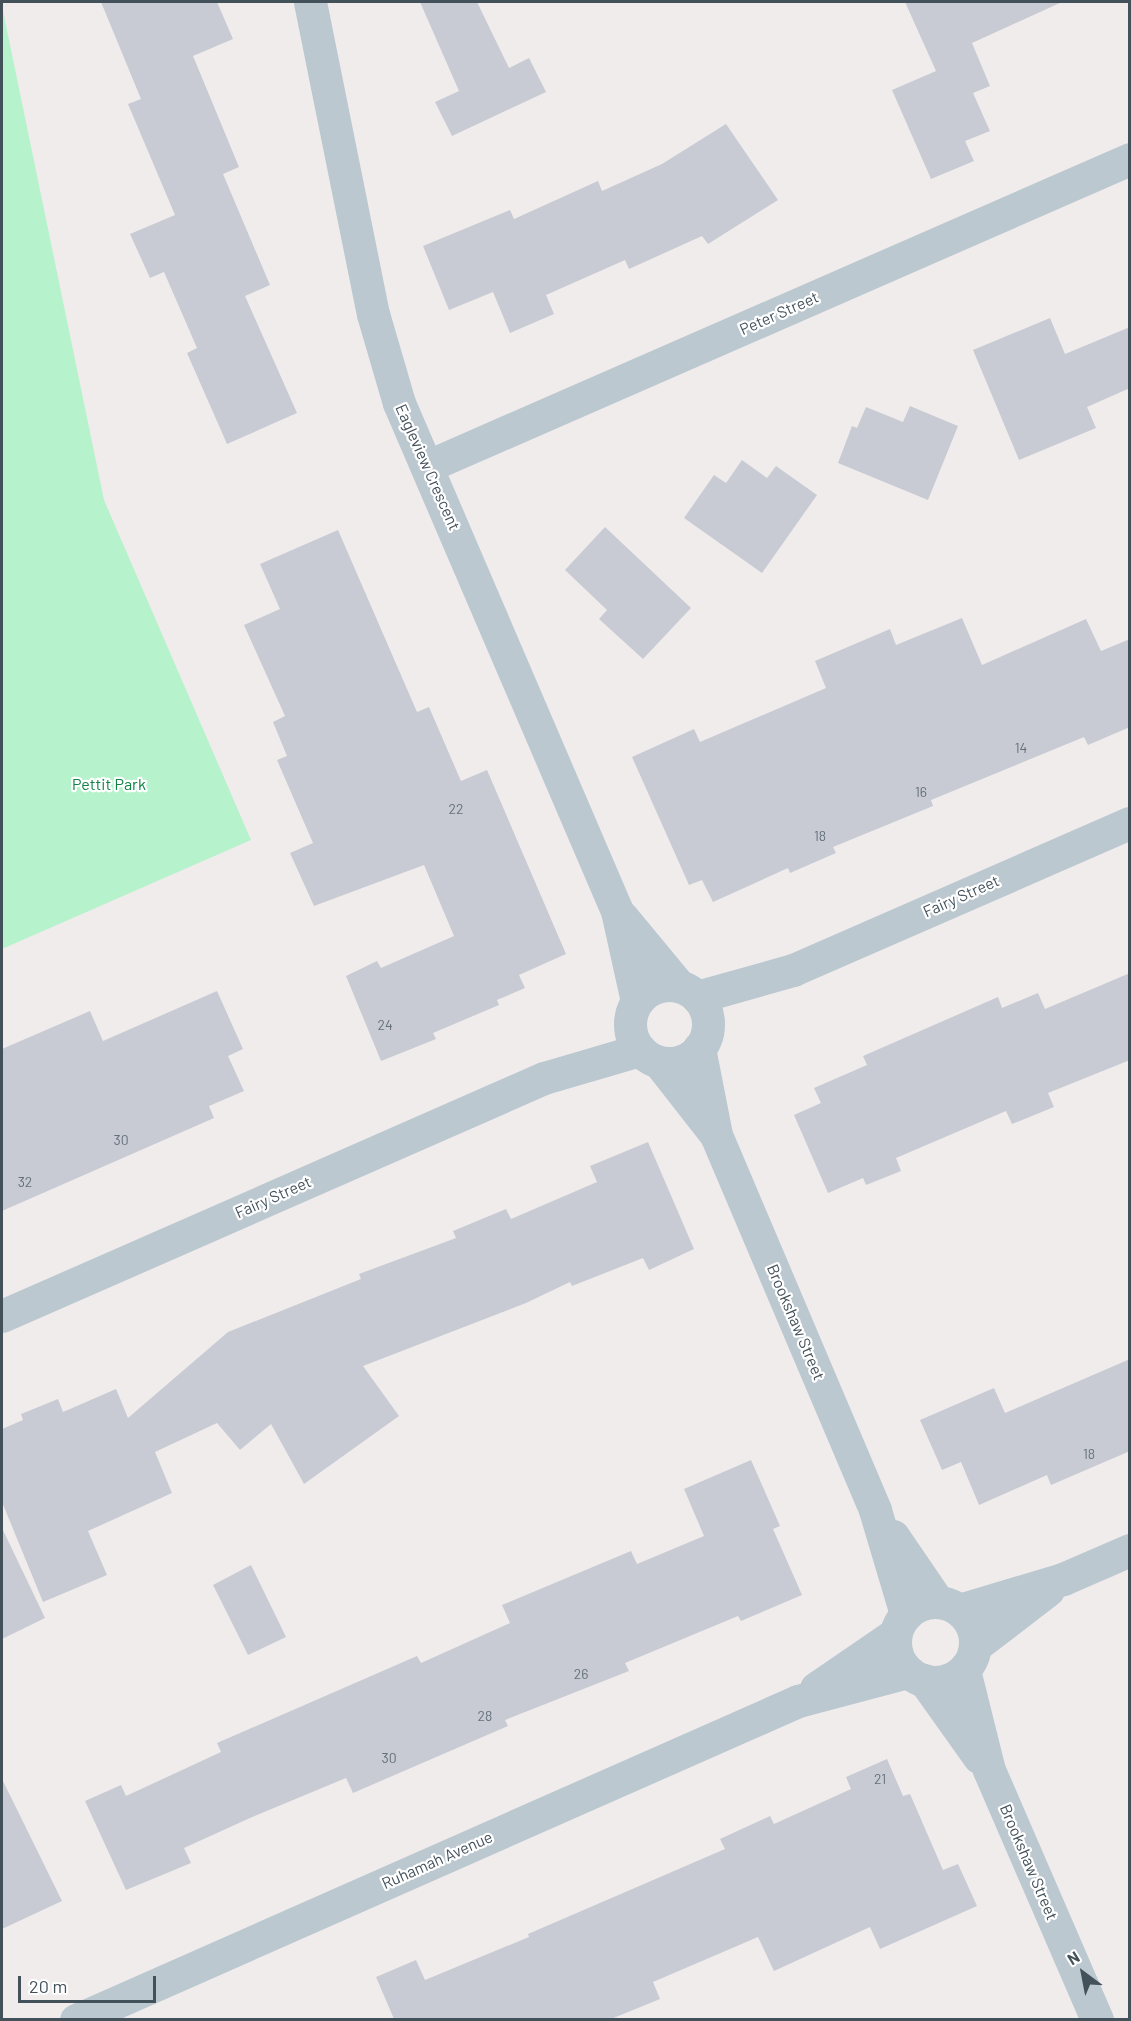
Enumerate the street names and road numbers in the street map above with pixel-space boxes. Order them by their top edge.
street label: Peter Street [737,287,821,339]
street label: Eagleview Crescent [392,401,464,533]
street label: Fairy Street [920,871,1002,921]
street label: Fairy Street [232,1172,314,1222]
street label: Brookshaw Street [763,1261,829,1383]
street label: Brookshaw Street [996,1801,1062,1923]
street label: Ruhamah Avenue [379,1827,495,1893]

